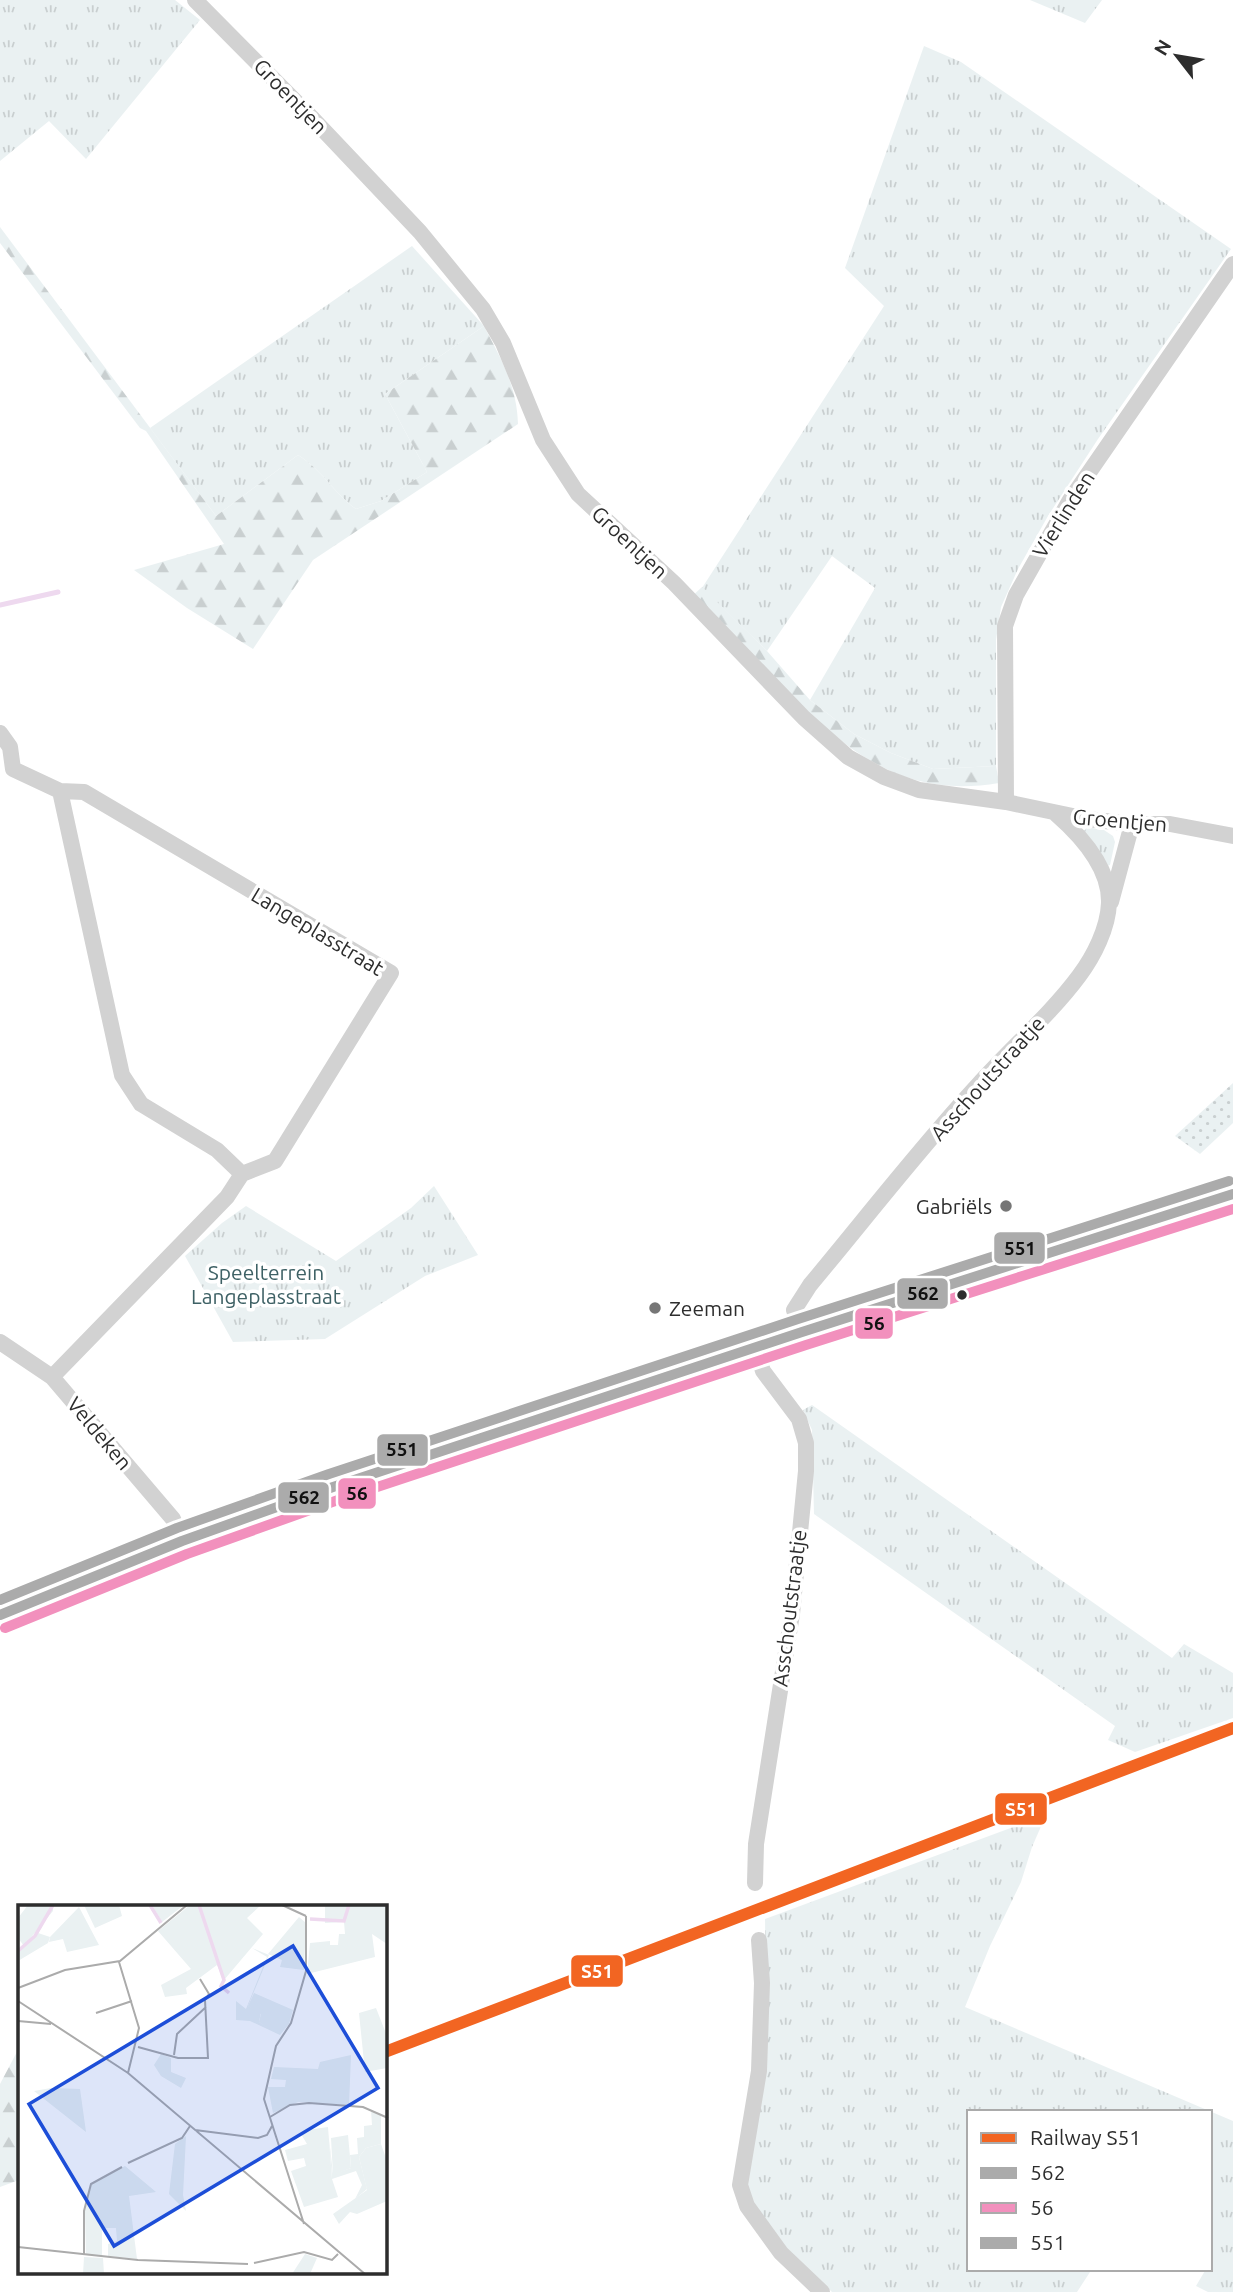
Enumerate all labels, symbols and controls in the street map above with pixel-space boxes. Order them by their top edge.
north arrow [1142,21,1212,91]
text: N [1149,35,1176,59]
street label: Groentjen [249,54,333,138]
street label: Vierlinden [1027,466,1099,562]
street label: Groentjen [587,501,673,583]
street label: Groentjen [1072,804,1168,836]
street label: Langeplasstraat [248,882,388,980]
street label: Asschoutstraatje [925,1011,1049,1145]
place label: Gabriëls [916,1194,992,1218]
marker: Gabriëls [998,1198,1014,1214]
line badge: 551 [993,1231,1046,1265]
text: 551 [1004,1237,1036,1259]
park label: Speelterrein Langeplasstraat [191,1260,341,1308]
line badge: 562 [896,1277,949,1310]
text: 562 [907,1282,939,1304]
unlabelled marker [955,1288,969,1302]
place label: Zeeman [669,1296,745,1320]
marker: Zeeman [647,1300,663,1316]
line badge: 56 [854,1307,894,1340]
text: 56 [863,1312,885,1334]
street label: Veldeken [63,1392,137,1474]
line badge: 551 [376,1433,429,1467]
text: 551 [386,1438,418,1460]
line badge: 56 [337,1477,377,1510]
line badge: 562 [277,1481,330,1514]
text: 56 [346,1482,368,1504]
text: 562 [288,1486,320,1508]
street label: Asschoutstraatje [767,1528,811,1688]
line badge: S51 [994,1792,1048,1826]
text: S51 [1005,1798,1037,1820]
inset map [18,1905,387,2274]
line badge: S51 [570,1954,624,1988]
text: S51 [581,1960,613,1982]
legend [967,2110,1212,2271]
text: Railway S51 [1030,2125,1141,2149]
text: 562 [1030,2160,1066,2184]
text: 56 [1030,2195,1054,2219]
text: 551 [1030,2230,1066,2254]

